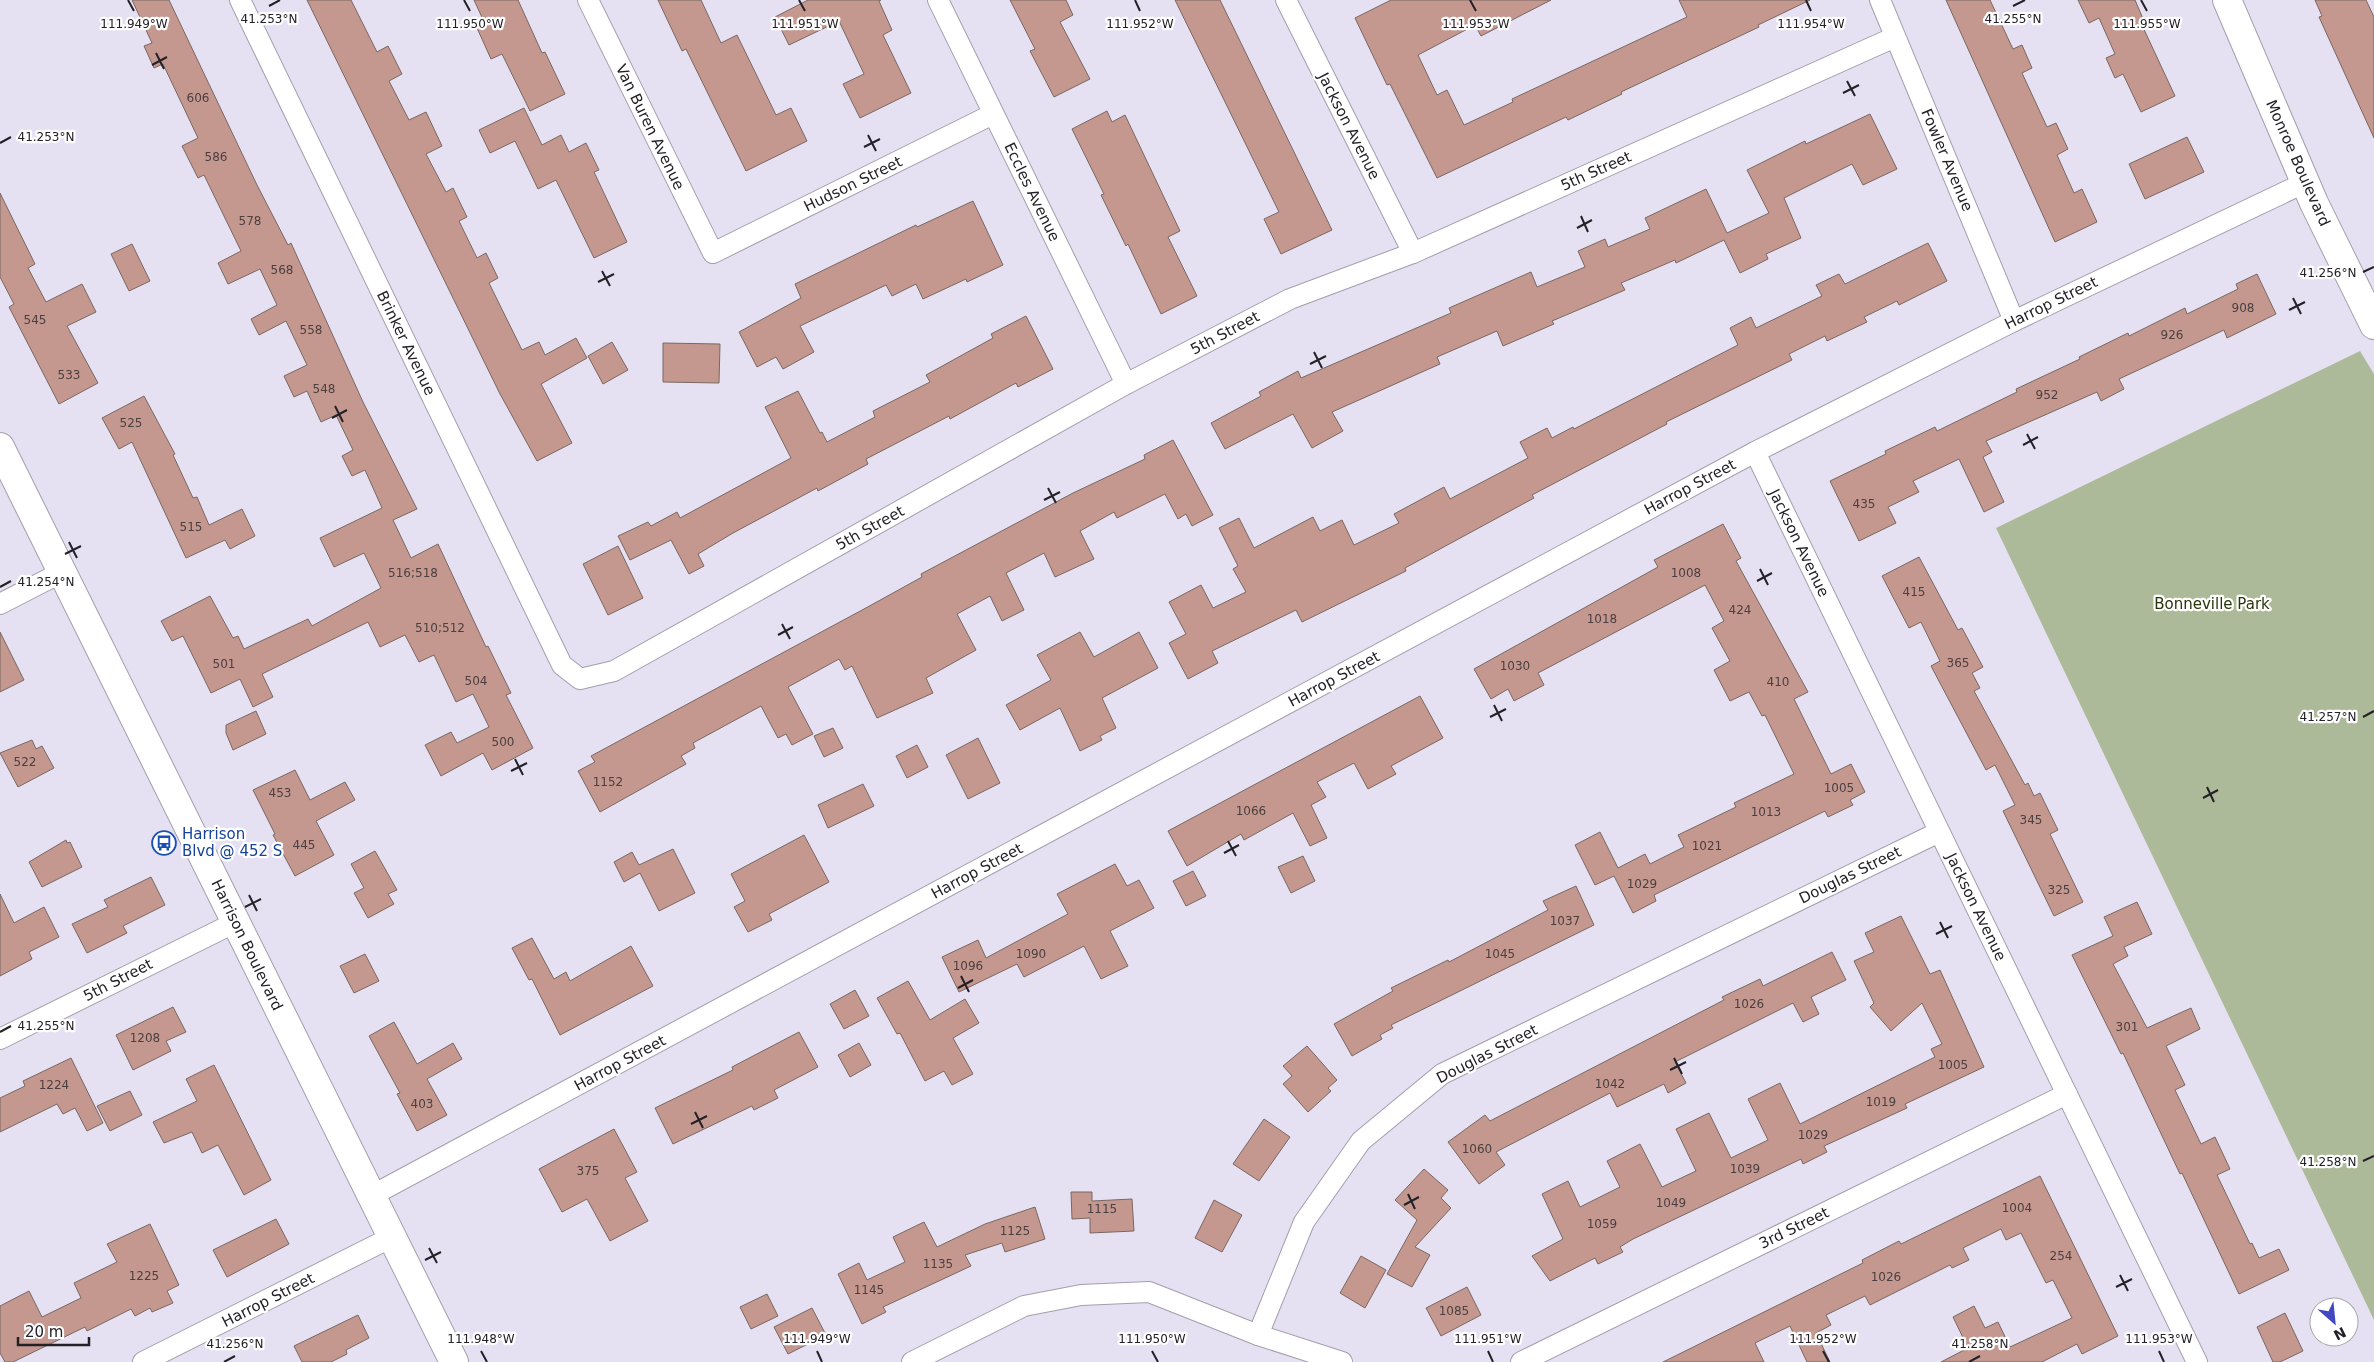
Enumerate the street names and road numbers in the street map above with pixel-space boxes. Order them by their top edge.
street label: Van Buren Avenue [612,61,688,193]
street label: Jackson Avenue [1314,69,1384,182]
street label: Monroe Boulevard [2262,97,2334,229]
street label: Fowler Avenue [1917,106,1977,214]
street label: Eccles Avenue [1000,140,1064,244]
street label: 5th Street [1558,147,1634,195]
street label: Hudson Street [801,152,905,216]
street label: Harrop Street [2002,273,2101,333]
street label: Brinker Avenue [373,288,439,398]
street label: 5th Street [1188,307,1263,359]
street label: Harrop Street [1641,455,1739,519]
street label: Jackson Avenue [1765,485,1833,600]
street label: 5th Street [833,502,907,554]
street label: Harrop Street [1285,647,1383,711]
street label: Harrop Street [928,839,1026,903]
street label: Douglas Street [1796,842,1904,907]
street label: Jackson Avenue [1942,849,2010,964]
street label: Harrison Boulevard [207,876,287,1014]
street label: 5th Street [80,955,156,1005]
street label: Douglas Street [1433,1021,1541,1087]
street label: Harrop Street [571,1031,669,1095]
street label: 3rd Street [1756,1203,1832,1253]
street label: Harrop Street [219,1269,317,1331]

